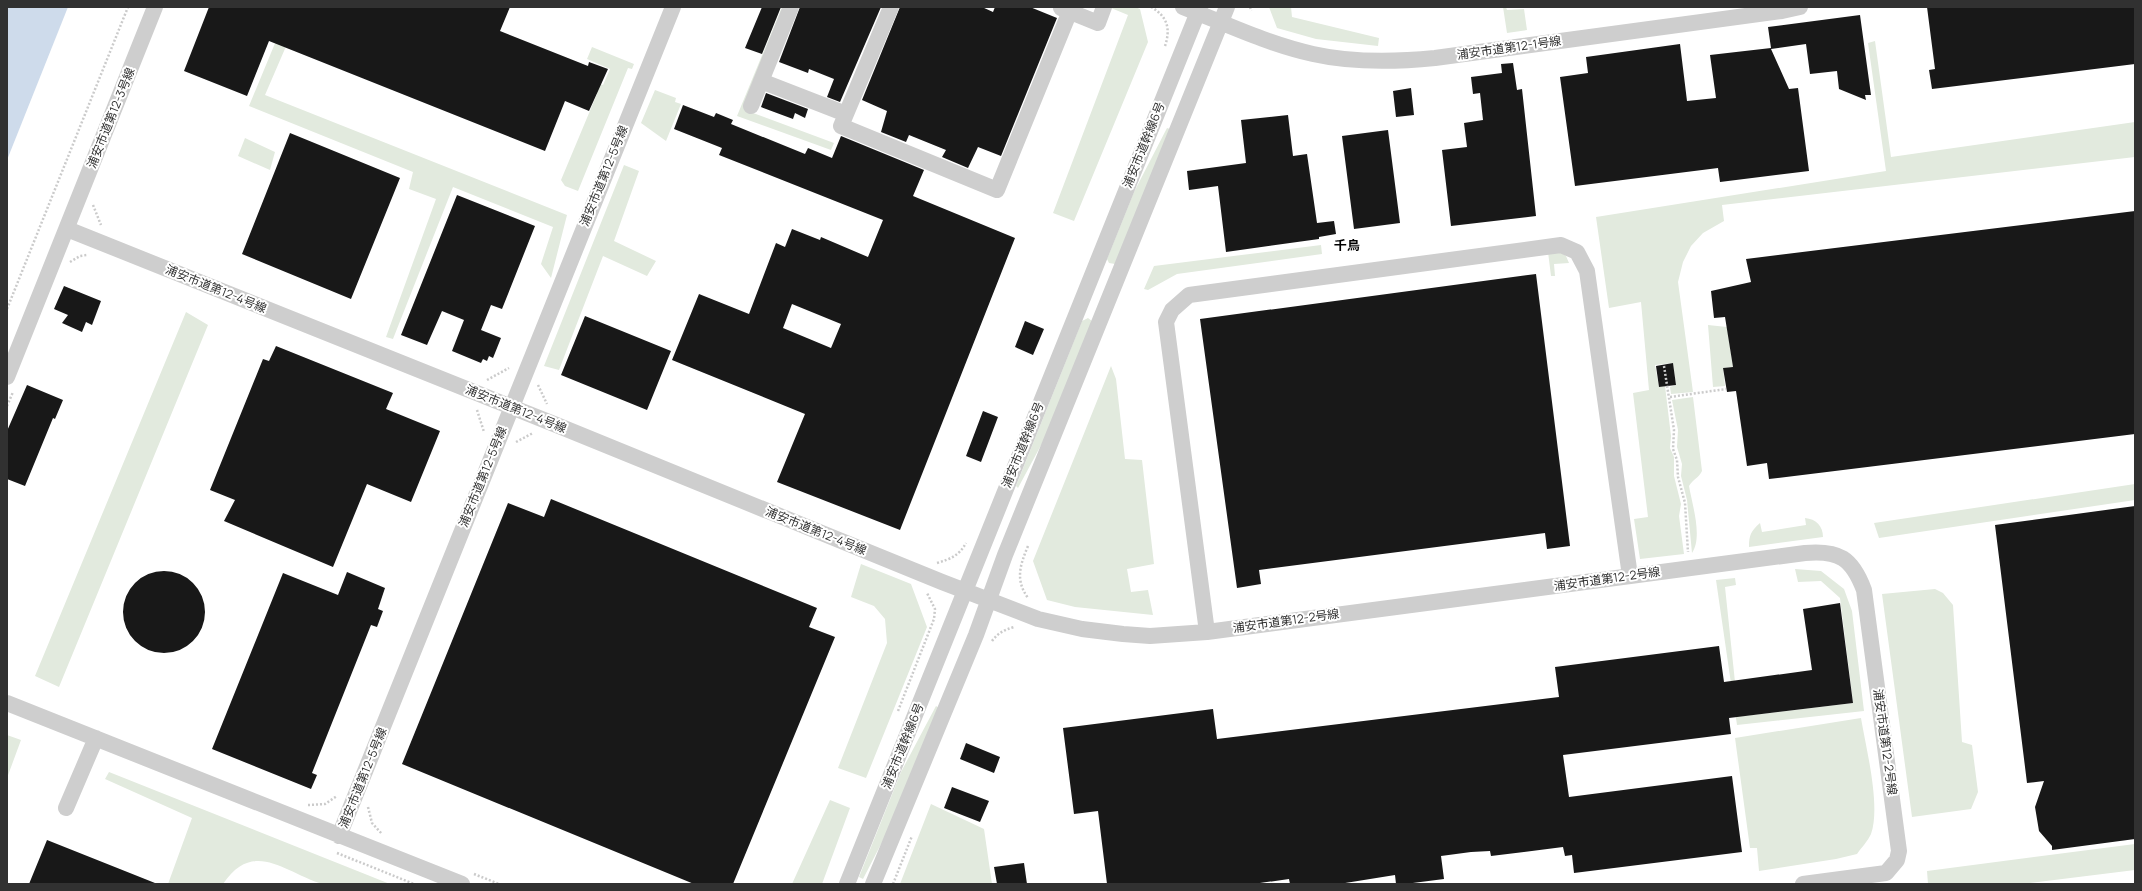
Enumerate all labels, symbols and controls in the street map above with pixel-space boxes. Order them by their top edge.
street label: 浦安市道第12-1号線 [1456,32,1562,63]
street label: 浦安市道第12-3号線 [83,65,138,171]
street label: 浦安市道幹線6号 [1119,99,1169,190]
street label: 浦安市道第12-5号線 [576,123,632,229]
district label: 千鳥 [1334,236,1360,254]
street label: 浦安市道第12-4号線 [163,260,269,317]
street label: 浦安市道第12-4号線 [463,380,569,437]
street label: 浦安市道幹線6号 [998,399,1048,490]
street label: 浦安市道第12-5号線 [455,424,511,530]
street label: 浦安市道第12-4号線 [763,502,869,559]
street label: 浦安市道第12-2号線 [1553,563,1661,594]
street label: 浦安市道第12-2号線 [1232,605,1340,636]
street label: 浦安市道第12-2号線 [1870,688,1901,796]
street label: 浦安市道幹線6号 [878,700,928,791]
street label: 浦安市道第12-5号線 [335,725,391,831]

